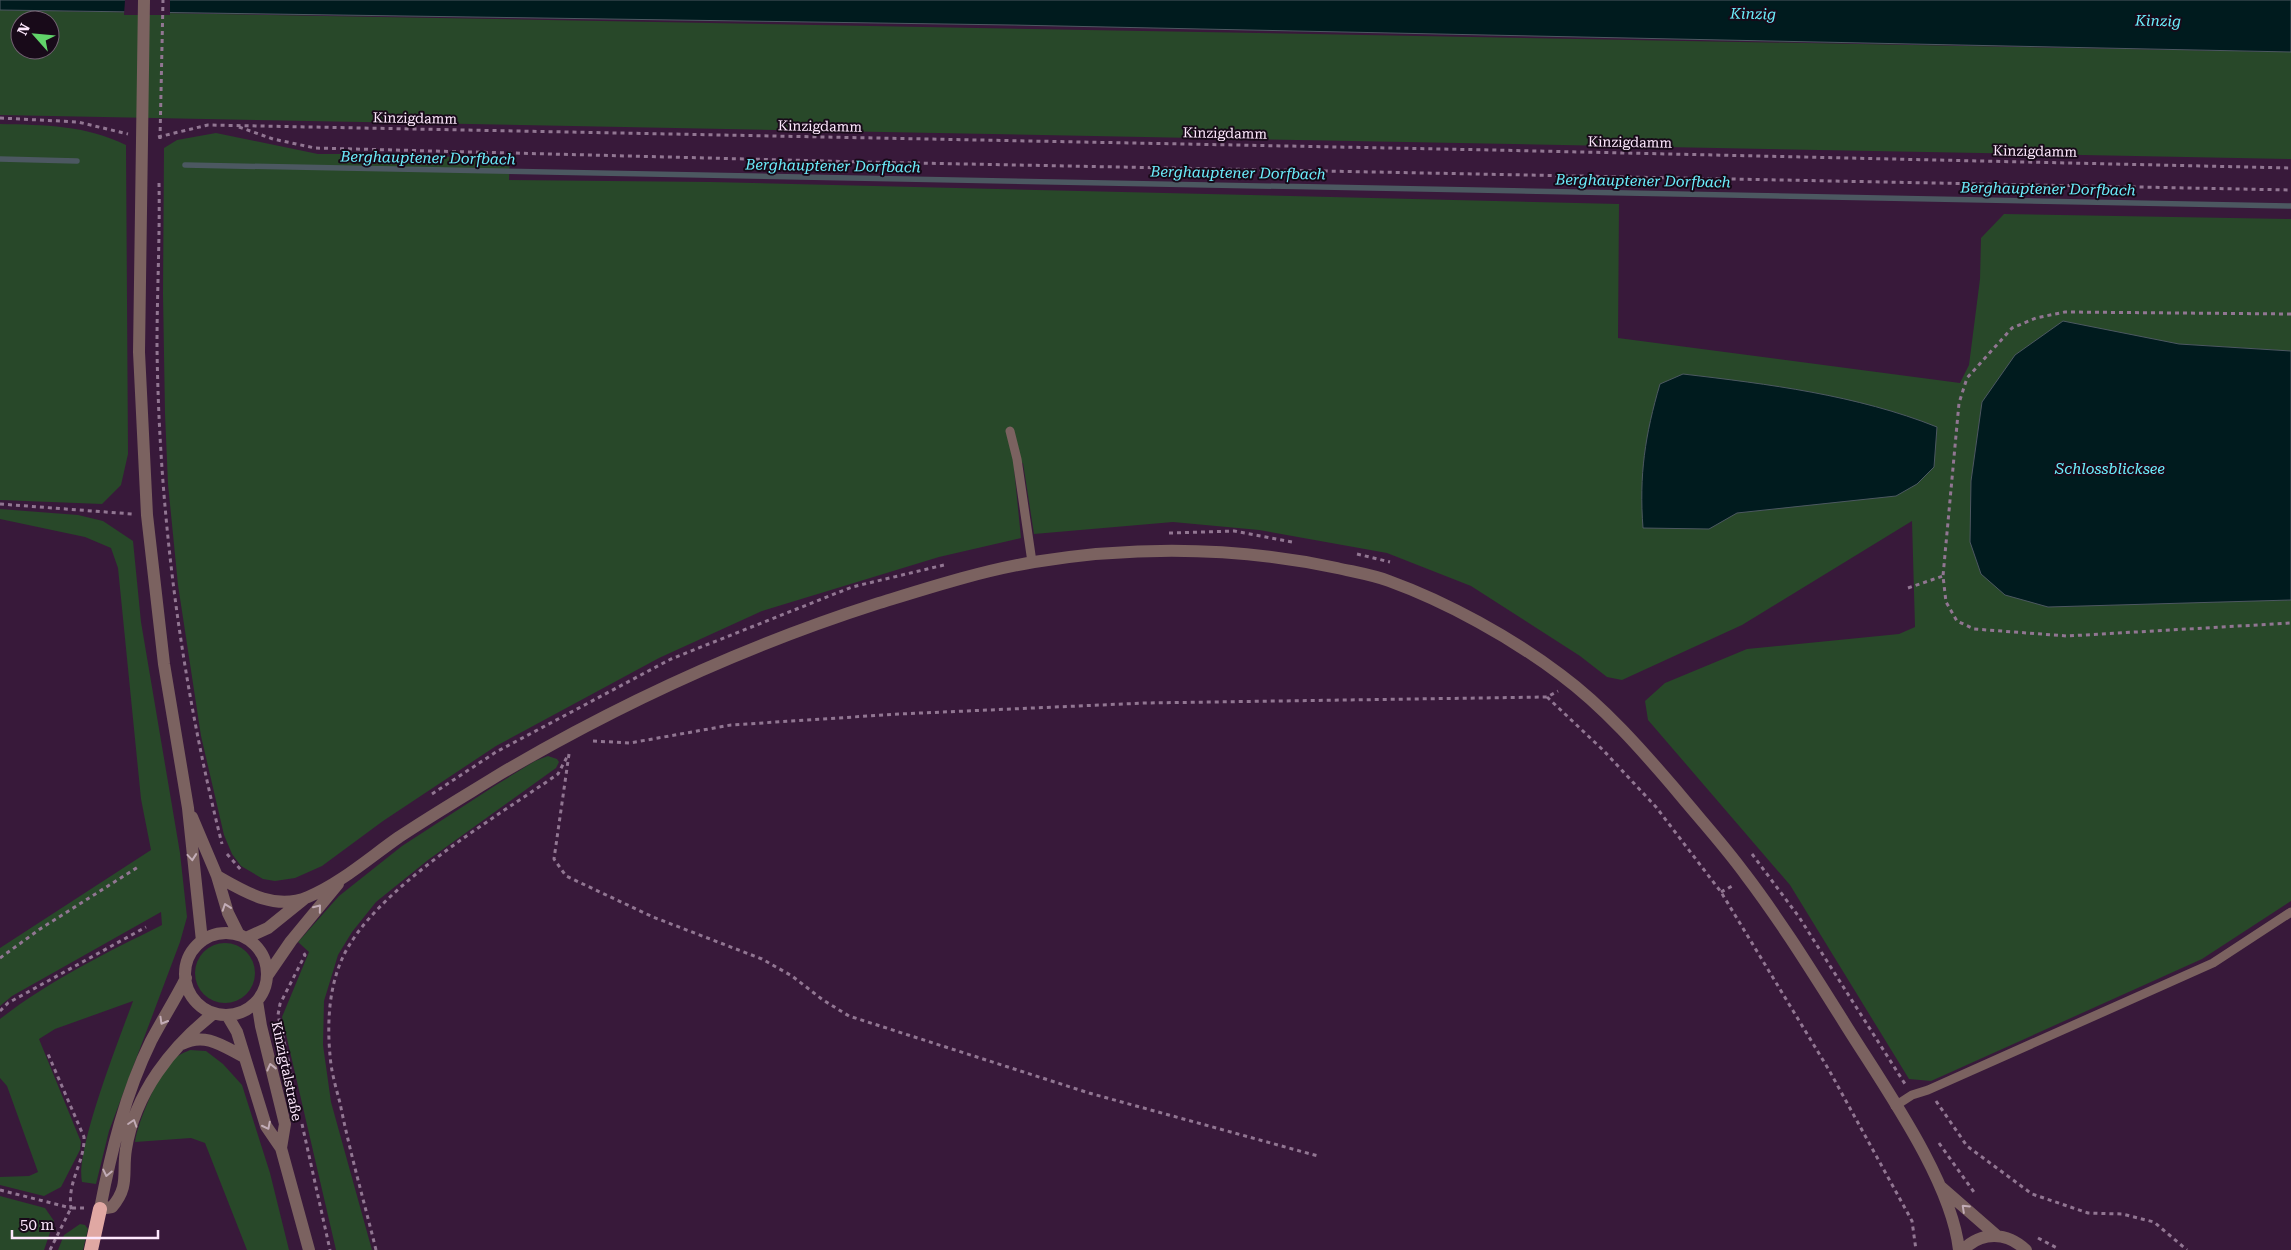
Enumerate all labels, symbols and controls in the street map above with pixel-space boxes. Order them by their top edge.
water label: Kinzig [1729,5,1776,23]
north arrow [10,10,60,60]
water label: Kinzig [2134,12,2181,30]
text: N [14,20,33,38]
street label: Kinzigdamm [373,109,458,127]
street label: Kinzigdamm [778,117,863,135]
street label: Kinzigdamm [1183,124,1268,142]
street label: Kinzigdamm [1588,133,1673,151]
street label: Kinzigdamm [1993,142,2078,160]
water label: Berghauptener Dorfbach [339,147,516,169]
water label: Berghauptener Dorfbach [744,155,921,177]
water label: Berghauptener Dorfbach [1149,162,1326,184]
water label: Berghauptener Dorfbach [1554,170,1731,192]
water label: Berghauptener Dorfbach [1959,178,2136,200]
water label: Schlossblicksee [2054,460,2165,478]
one-way arrow [186,853,197,861]
one-way arrow [222,903,232,911]
one-way arrow [312,904,321,913]
one-way arrow [159,1015,169,1024]
street label: Kinzigtalstraße [269,1020,305,1123]
one-way arrow [266,1062,277,1071]
one-way arrow [127,1119,137,1128]
one-way arrow [261,1121,272,1130]
one-way arrow [102,1168,113,1177]
one-way arrow [1961,1205,1970,1214]
scale bar [12,1208,159,1240]
text: 50 m [20,1216,55,1234]

